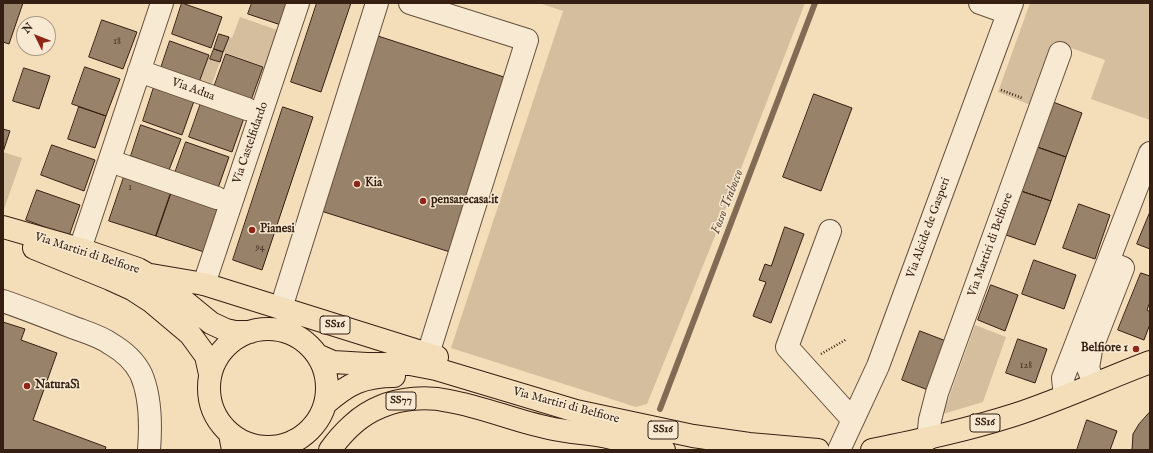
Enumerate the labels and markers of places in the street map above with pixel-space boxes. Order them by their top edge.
place label: Kia [365,177,382,191]
marker: Kia [352,179,362,189]
place label: pensarecasa.it [431,194,498,208]
marker: pensarecasa.it [418,196,428,206]
place label: Pianesi [260,223,295,237]
marker: Pianesi [247,225,257,235]
place label: Belfiore 1 [1081,342,1128,356]
marker: Belfiore 1 [1131,344,1141,354]
place label: NaturaSì [35,379,80,393]
marker: NaturaSì [22,381,32,391]

